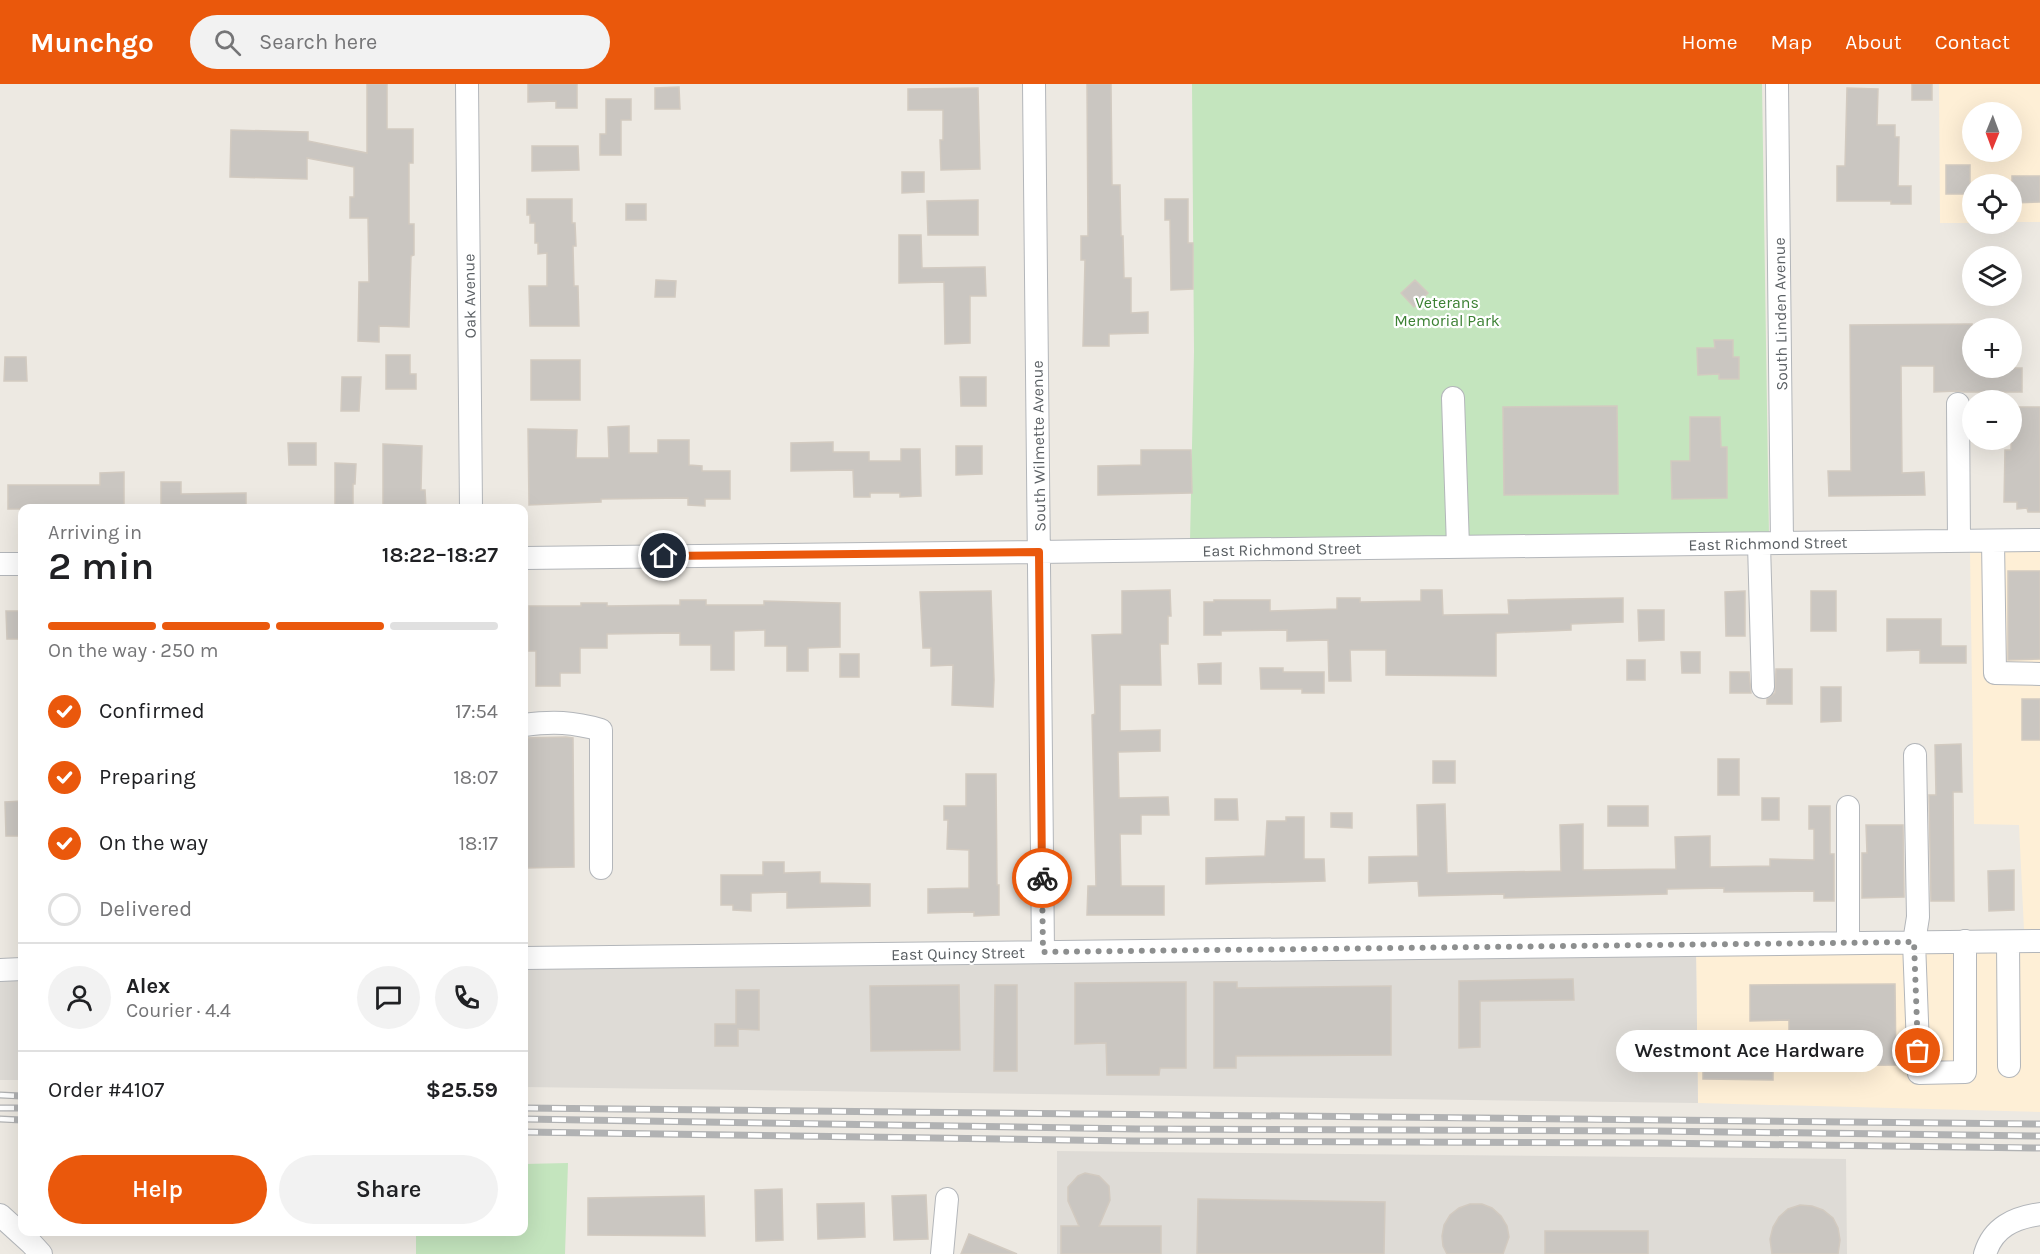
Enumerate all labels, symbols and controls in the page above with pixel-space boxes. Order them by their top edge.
search box [190,15,610,69]
text: Munchgo [30,26,154,59]
icon: search [211,26,244,59]
text: Search here [259,29,377,55]
text: Home [1682,30,1738,54]
text: Map [1771,30,1812,54]
text: About [1845,30,1902,54]
text: Contact [1935,30,2010,54]
north arrow [1962,102,2022,162]
map controls [1962,102,2022,450]
button: locate [1962,174,2022,234]
street label: South Linden Avenue [1770,237,1791,391]
button: layers [1962,246,2022,306]
street label: Oak Avenue [459,254,480,338]
park label: Veterans Memorial Park [1394,293,1500,330]
button: + [1962,318,2022,378]
street label: South Wilmette Avenue [1028,360,1049,532]
button: − [1962,390,2022,450]
text: Arriving in [48,521,142,544]
pin [638,530,689,581]
street label: East Richmond Street [1688,533,1848,554]
icon: home [647,539,680,572]
street label: East Richmond Street [1202,539,1362,560]
text: 18:22–18:27 [382,542,498,568]
text: 2 min [48,543,154,589]
text: On the way · 250 m [48,639,218,662]
icon: check [48,695,81,728]
text: Confirmed [99,698,205,724]
text: 17:54 [455,700,498,723]
icon: check [48,761,81,794]
text: Preparing [99,764,196,790]
text: 18:07 [453,766,498,789]
icon: check [48,827,81,860]
text: On the way [99,830,208,856]
text: 18:17 [458,832,498,855]
courier [1012,848,1072,908]
icon: bike [1026,862,1059,895]
text: Delivered [99,896,192,922]
street label: East Quincy Street [891,943,1025,964]
button: person [48,966,111,1029]
button: chat [357,966,420,1029]
button: phone [435,966,498,1029]
text: Alex [126,973,170,999]
text: Courier · 4.4 [126,999,231,1022]
pin [1892,1025,1943,1076]
callout: Westmont Ace Hardware [1615,1030,1882,1072]
icon: bag [1901,1034,1934,1067]
text: Westmont Ace Hardware [1634,1039,1865,1062]
text: Order #4107 [48,1077,164,1103]
text: $25.59 [426,1077,498,1103]
button: Help [48,1155,267,1224]
button: Share [279,1155,498,1224]

